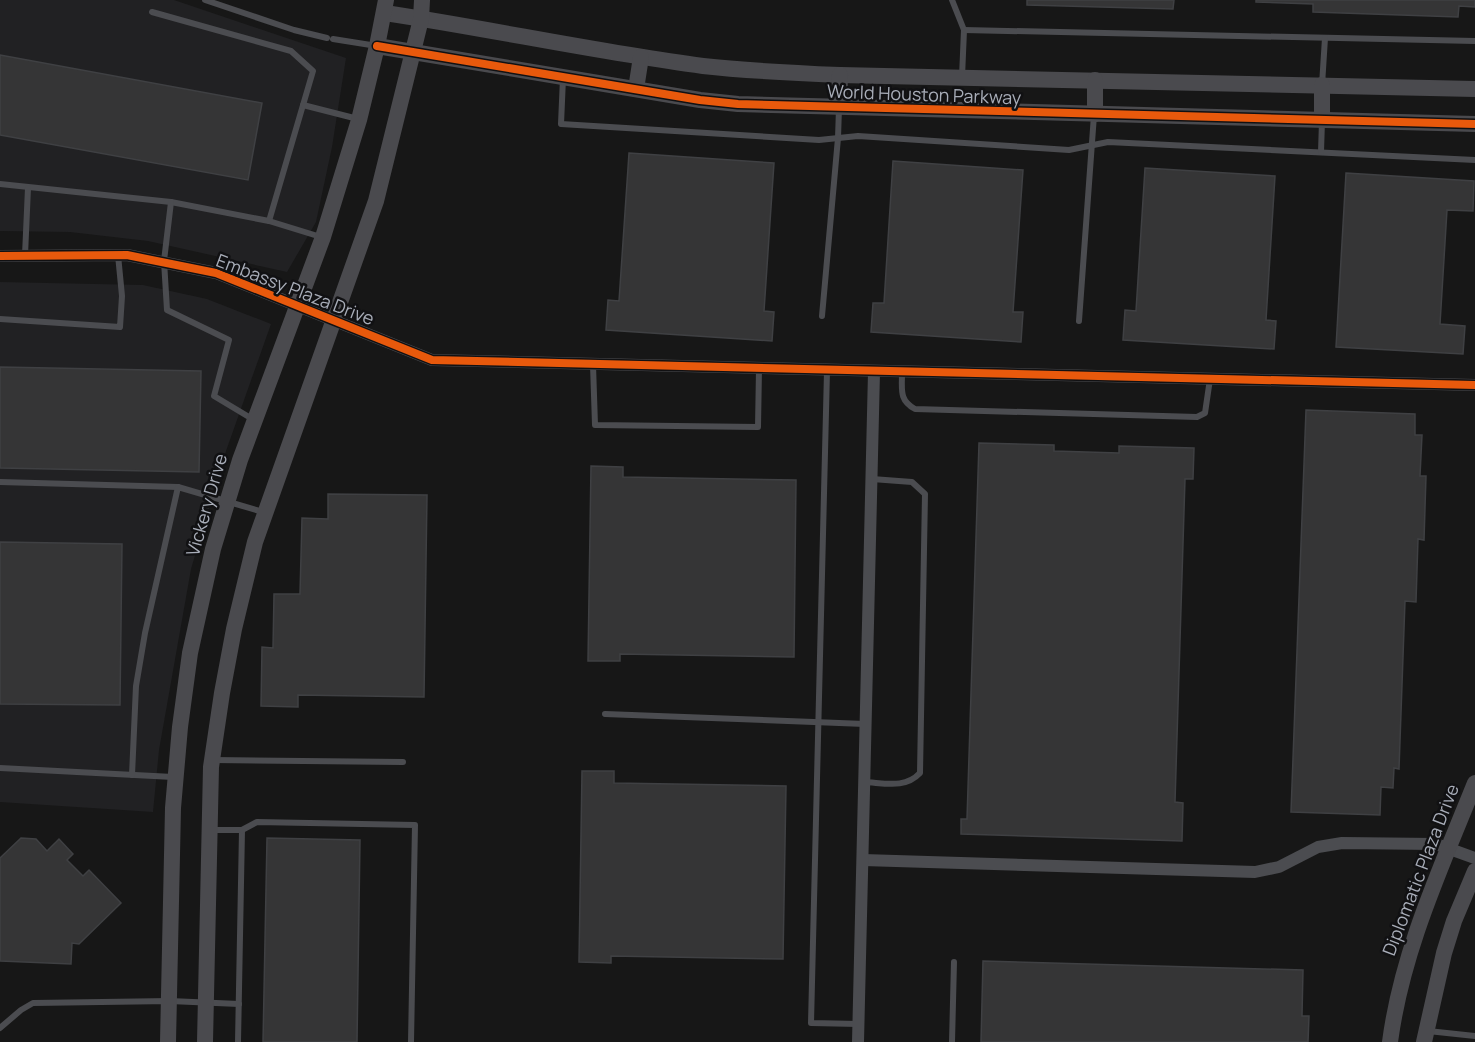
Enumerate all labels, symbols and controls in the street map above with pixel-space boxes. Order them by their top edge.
street label: World Houston Parkway [826,79,1022,109]
street label: Embassy Plaza Drive [213,248,378,330]
street label: Vickery Drive [180,451,232,559]
street label: Diplomatic Plaza Drive [1376,780,1464,959]

